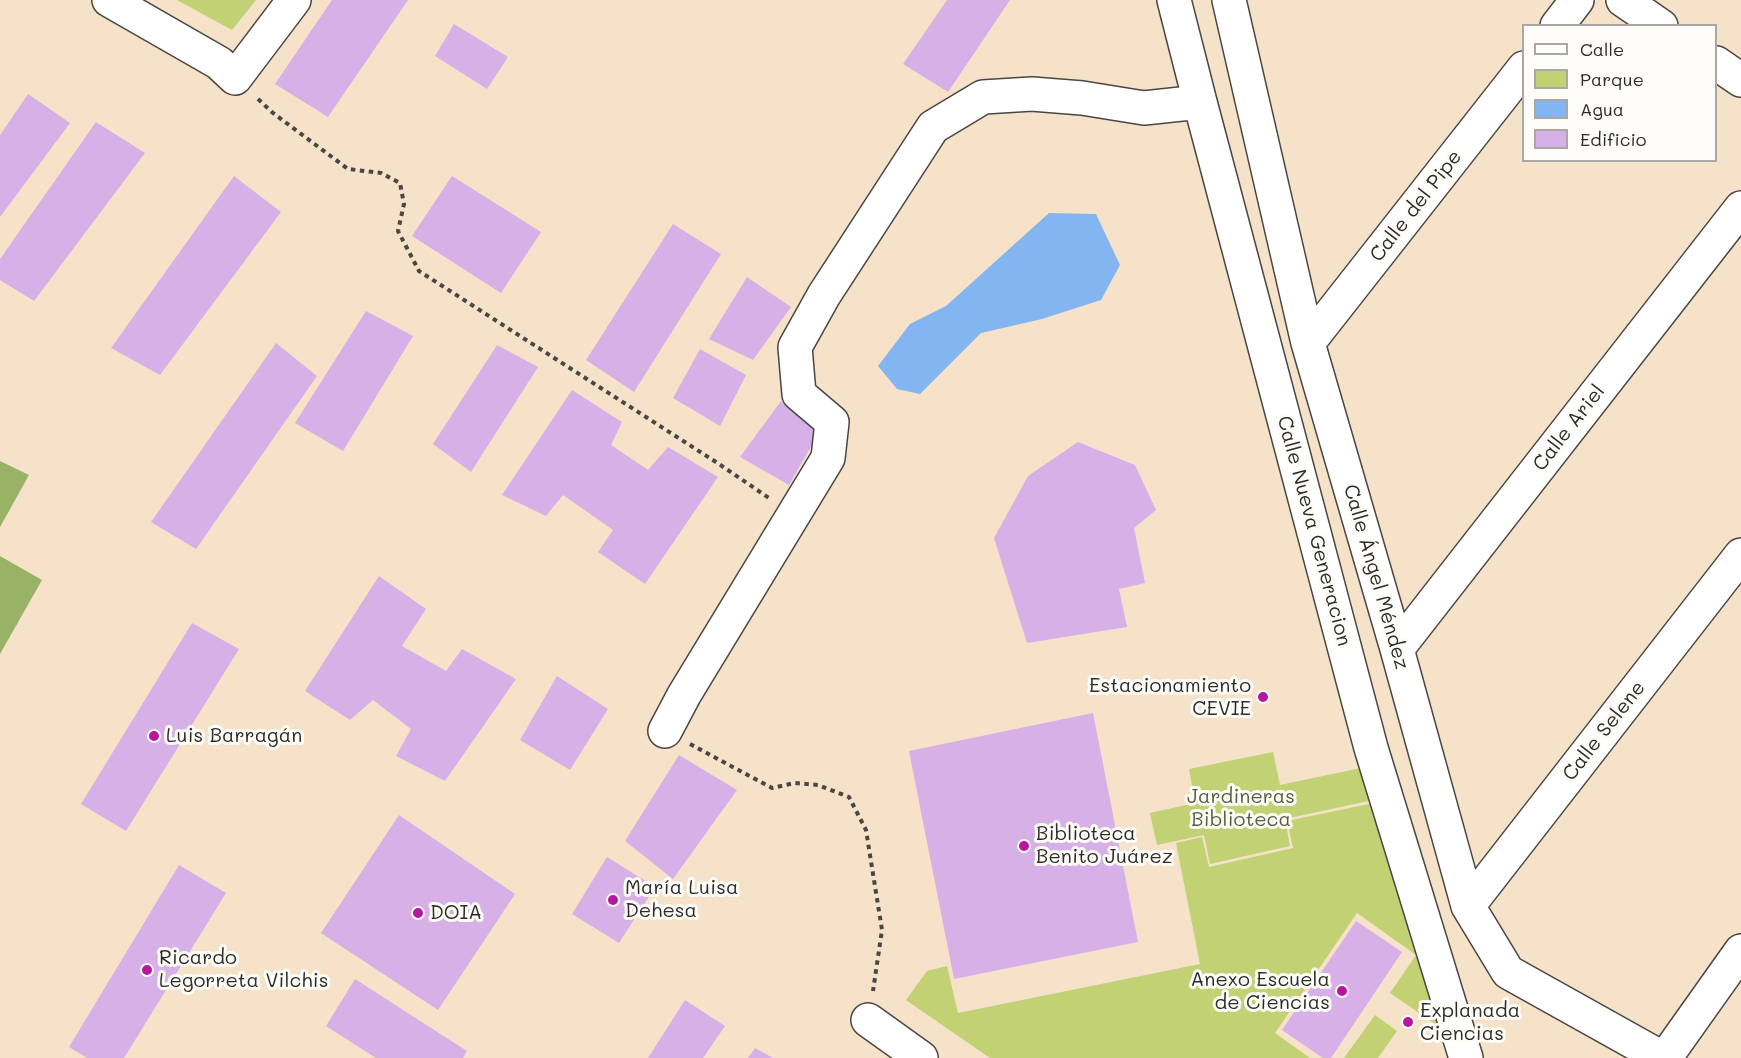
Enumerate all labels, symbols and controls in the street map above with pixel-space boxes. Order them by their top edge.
legend [1522,24,1717,162]
text: Calle [1580,37,1624,61]
text: Parque [1580,67,1644,91]
text: Agua [1580,97,1624,121]
text: Edificio [1580,127,1647,151]
street label: Calle del Pipe [1365,145,1467,267]
street label: Calle Ariel [1528,380,1610,476]
street label: Calle Nueva Generacion [1272,413,1356,649]
street label: Calle Ángel Méndez [1338,482,1414,672]
place label: Estacionamiento CEVIE [1089,674,1251,721]
street label: Calle Selene [1558,676,1650,786]
marker: Estacionamiento CEVIE [1256,690,1270,704]
place label: Luis Barragán [166,724,302,748]
marker: Luis Barragán [147,729,161,743]
park label: Jardineras Biblioteca [1187,785,1295,832]
place label: Biblioteca Benito Juárez [1036,822,1173,869]
marker: Biblioteca Benito Juárez [1017,839,1031,853]
place label: María Luisa Dehesa [625,876,738,923]
marker: María Luisa Dehesa [606,893,620,907]
place label: DOIA [430,901,482,925]
marker: DOIA [411,906,425,920]
place label: Ricardo Legorreta Vilchis [159,946,328,993]
marker: Ricardo Legorreta Vilchis [140,963,154,977]
place label: Anexo Escuela de Ciencias [1191,968,1330,1015]
marker: Anexo Escuela de Ciencias [1335,984,1349,998]
place label: Explanada Ciencias [1420,999,1520,1046]
marker: Explanada Ciencias [1401,1015,1415,1029]

